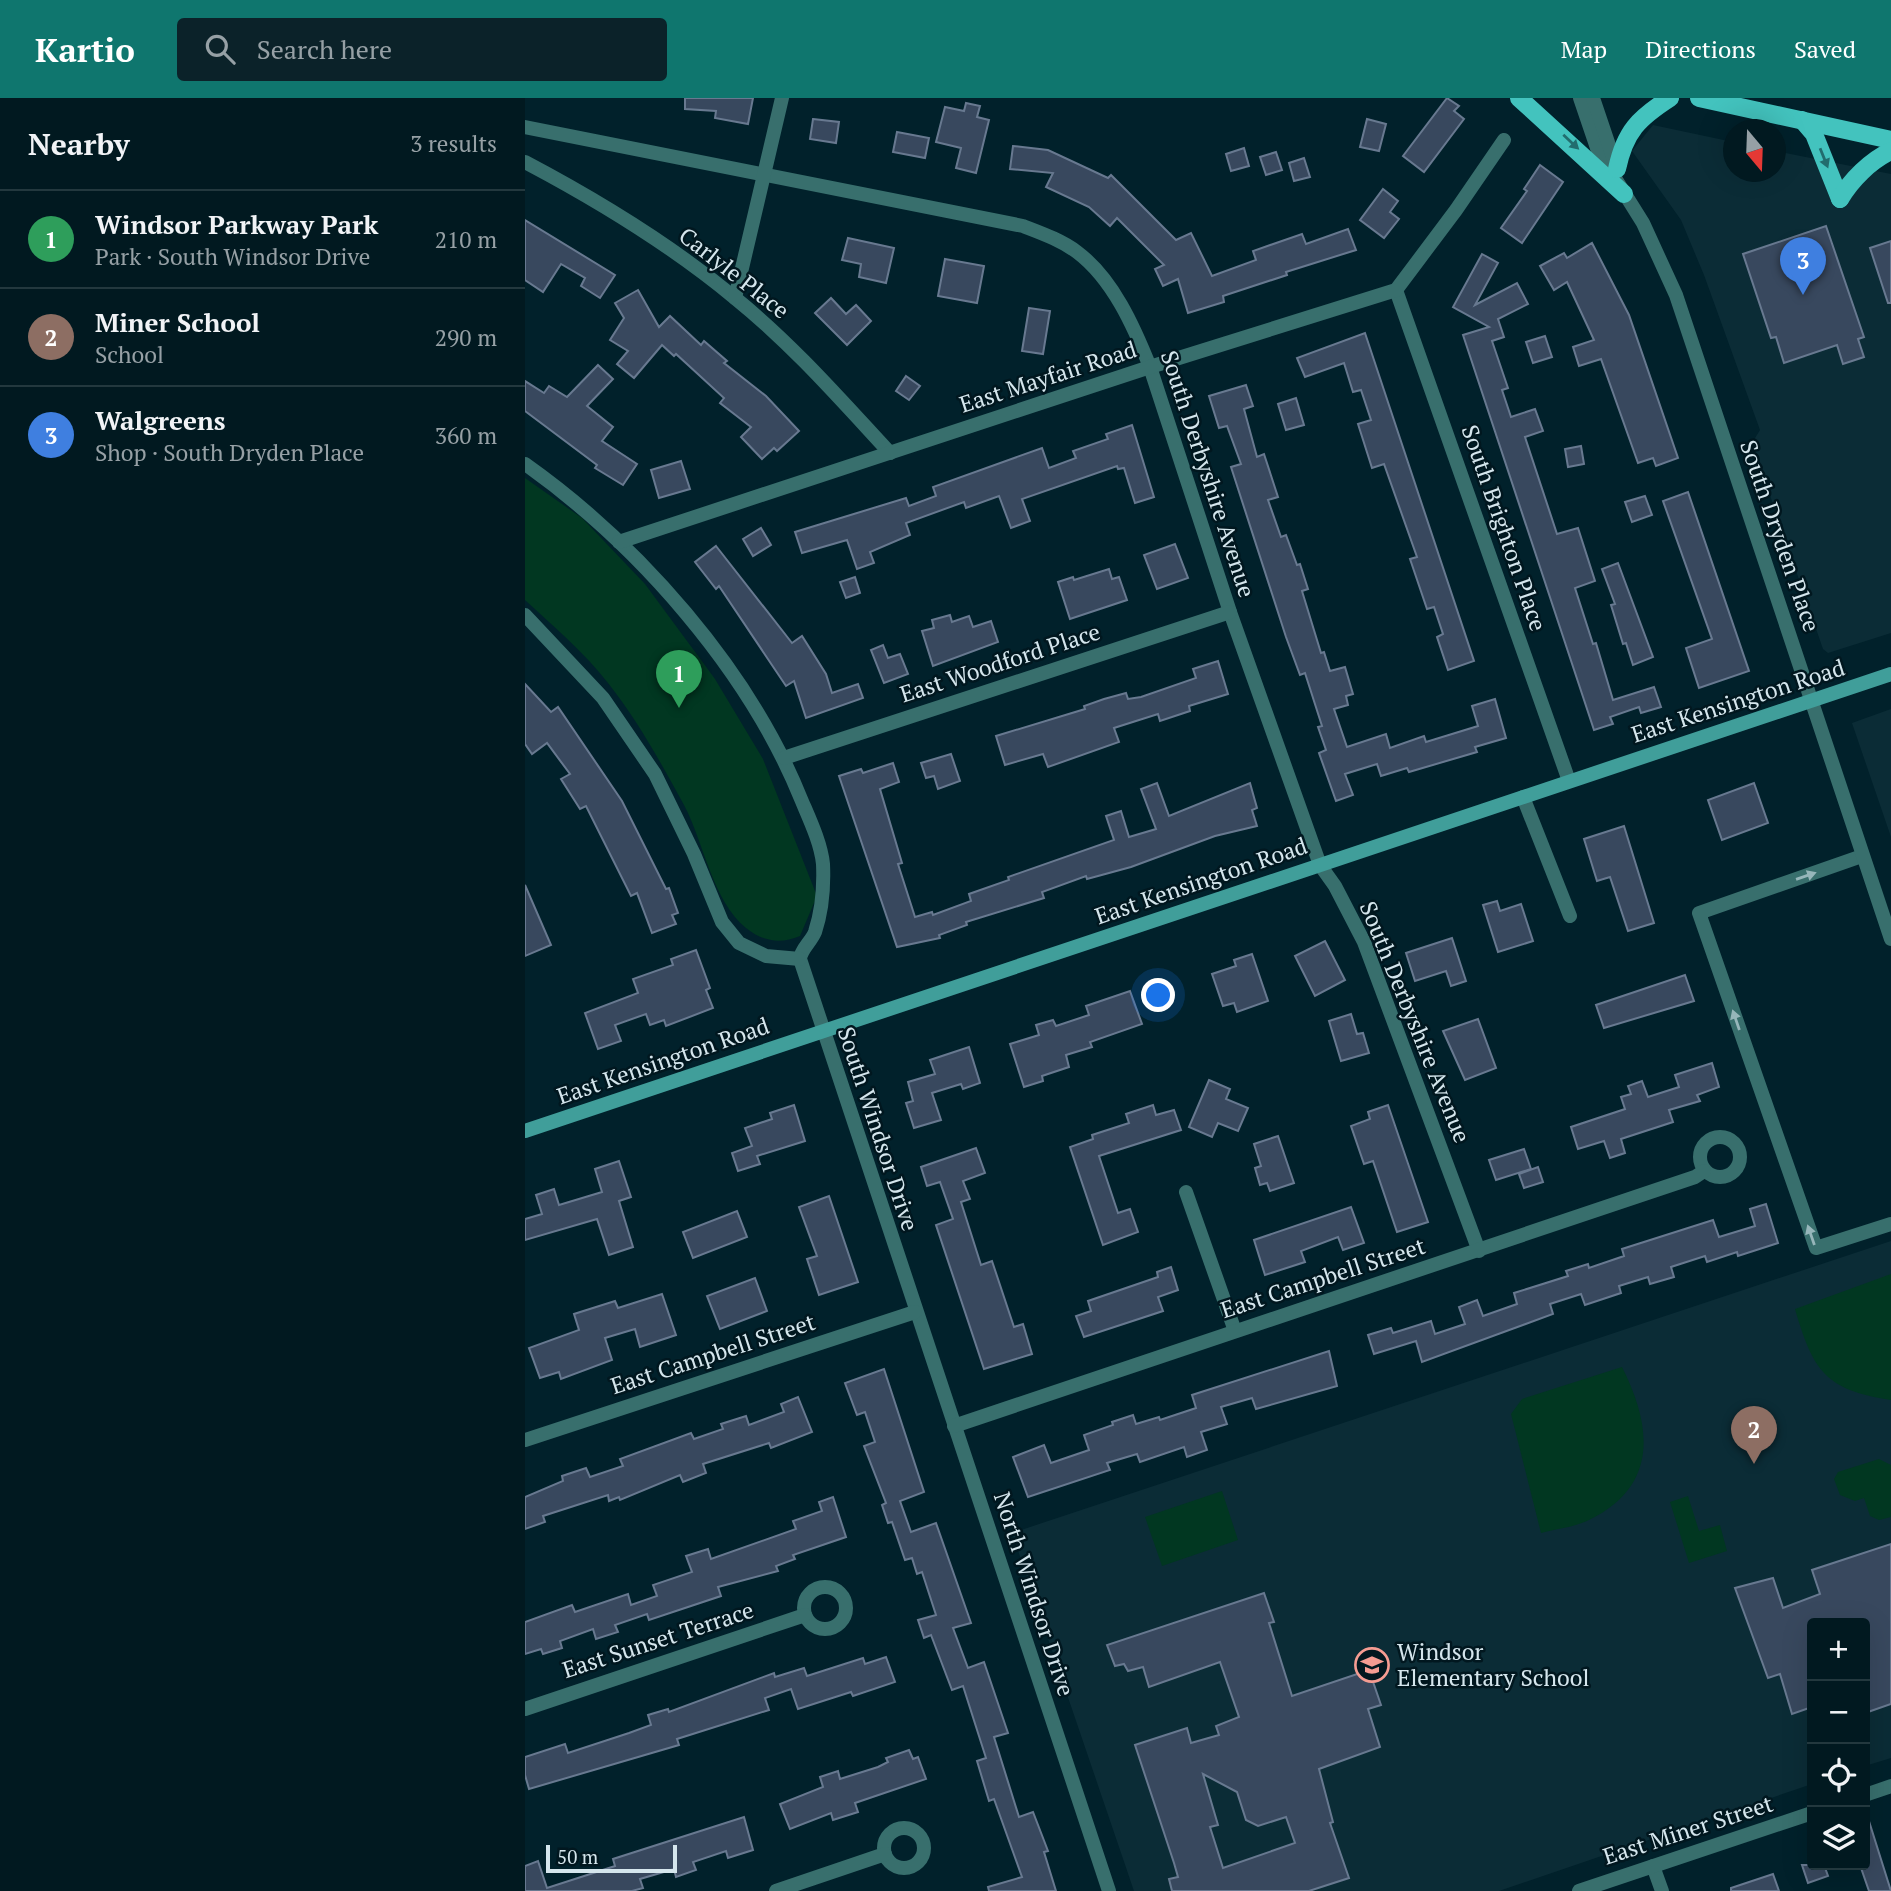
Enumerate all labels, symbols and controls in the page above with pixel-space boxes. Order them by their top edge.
search box [177,18,667,81]
text: Kartio [35,28,135,71]
icon: search [201,30,239,68]
text: Search here [257,32,392,66]
text: Map [1561,33,1607,65]
text: Directions [1645,33,1756,65]
text: Saved [1794,33,1856,65]
north arrow [1723,119,1786,182]
text: Nearby [28,124,130,164]
text: 3 results [410,128,497,159]
one-way arrow [1562,134,1580,150]
one-way arrow [1818,148,1829,169]
text: Windsor Parkway Park [95,207,378,241]
street label: Carlyle Place [673,220,796,325]
text: 1 [45,224,58,255]
text: 210 m [435,224,497,255]
pin: 3 [1780,237,1826,295]
text: Park · South Windsor Drive [95,241,370,272]
text: Miner School [95,305,260,339]
text: 2 [45,322,58,353]
text: 290 m [435,322,497,353]
street label: East Mayfair Road [955,333,1141,420]
text: School [95,339,164,370]
street label: South Derbyshire Avenue [1154,347,1263,601]
text: Walgreens [95,403,225,437]
text: 3 [45,420,58,451]
text: 360 m [435,420,497,451]
street label: South Brighton Place [1455,421,1554,635]
street label: South Dryden Place [1733,436,1828,636]
text: Shop · South Dryden Place [95,437,364,468]
street label: East Woodford Place [896,616,1104,710]
pin: 1 [656,650,702,708]
street label: East Kensington Road [1627,651,1849,750]
street label: East Kensington Road [1091,830,1311,931]
one-way arrow [1796,870,1817,881]
street label: South Derbyshire Avenue [1353,897,1478,1147]
your location [1141,978,1175,1012]
street label: East Kensington Road [553,1010,773,1111]
one-way arrow [1730,1010,1741,1031]
street label: South Windsor Drive [831,1023,926,1235]
one-way arrow [1805,1225,1816,1246]
street label: East Campbell Street [1217,1230,1429,1325]
street label: East Campbell Street [607,1306,819,1401]
pin: 2 [1731,1406,1777,1464]
street label: North Windsor Drive [987,1488,1082,1700]
street label: East Sunset Terrace [558,1594,757,1685]
map controls [1807,1618,1870,1870]
button: + [1807,1618,1870,1681]
place label: Windsor Elementary School [1397,1636,1590,1693]
school or university icon: Windsor Elementary School [1353,1646,1391,1684]
button: − [1807,1681,1870,1744]
button: locate [1807,1744,1870,1807]
street label: East Miner Street [1599,1787,1777,1872]
button: layers [1807,1807,1870,1870]
scale bar [546,1842,677,1874]
text: 50 m [557,1844,598,1869]

